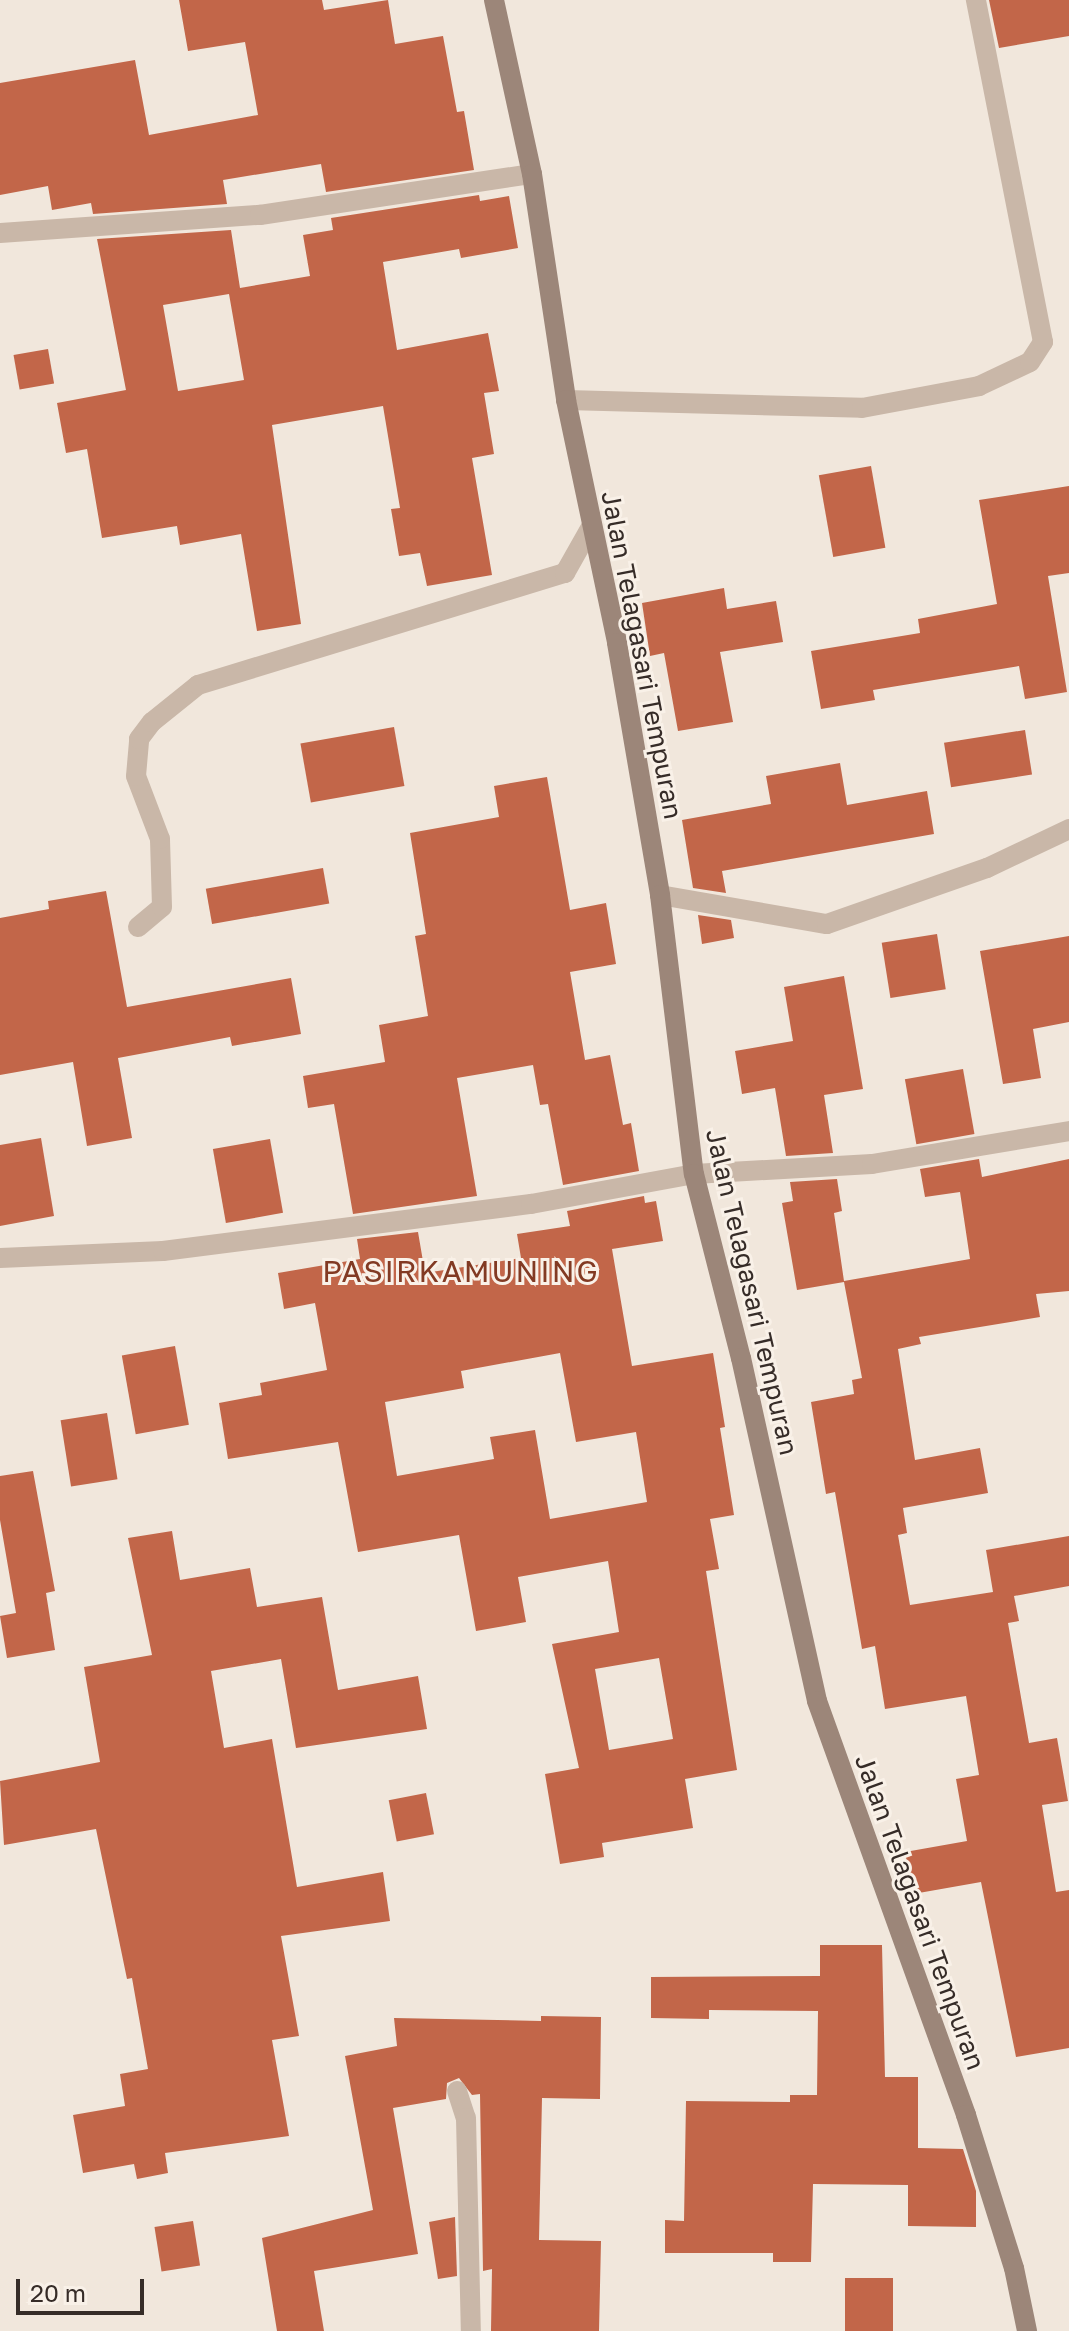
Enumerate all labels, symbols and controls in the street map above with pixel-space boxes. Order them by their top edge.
street label: Jalan Telagasari Tempuran [595,488,689,822]
street label: Jalan Telagasari Tempuran [699,1126,805,1458]
district label: PASIRKAMUNING [322,1253,600,1289]
street label: Jalan Telagasari Tempuran [848,1750,992,2074]
scale bar [20,2263,148,2313]
text: 20 m [30,2278,86,2307]

